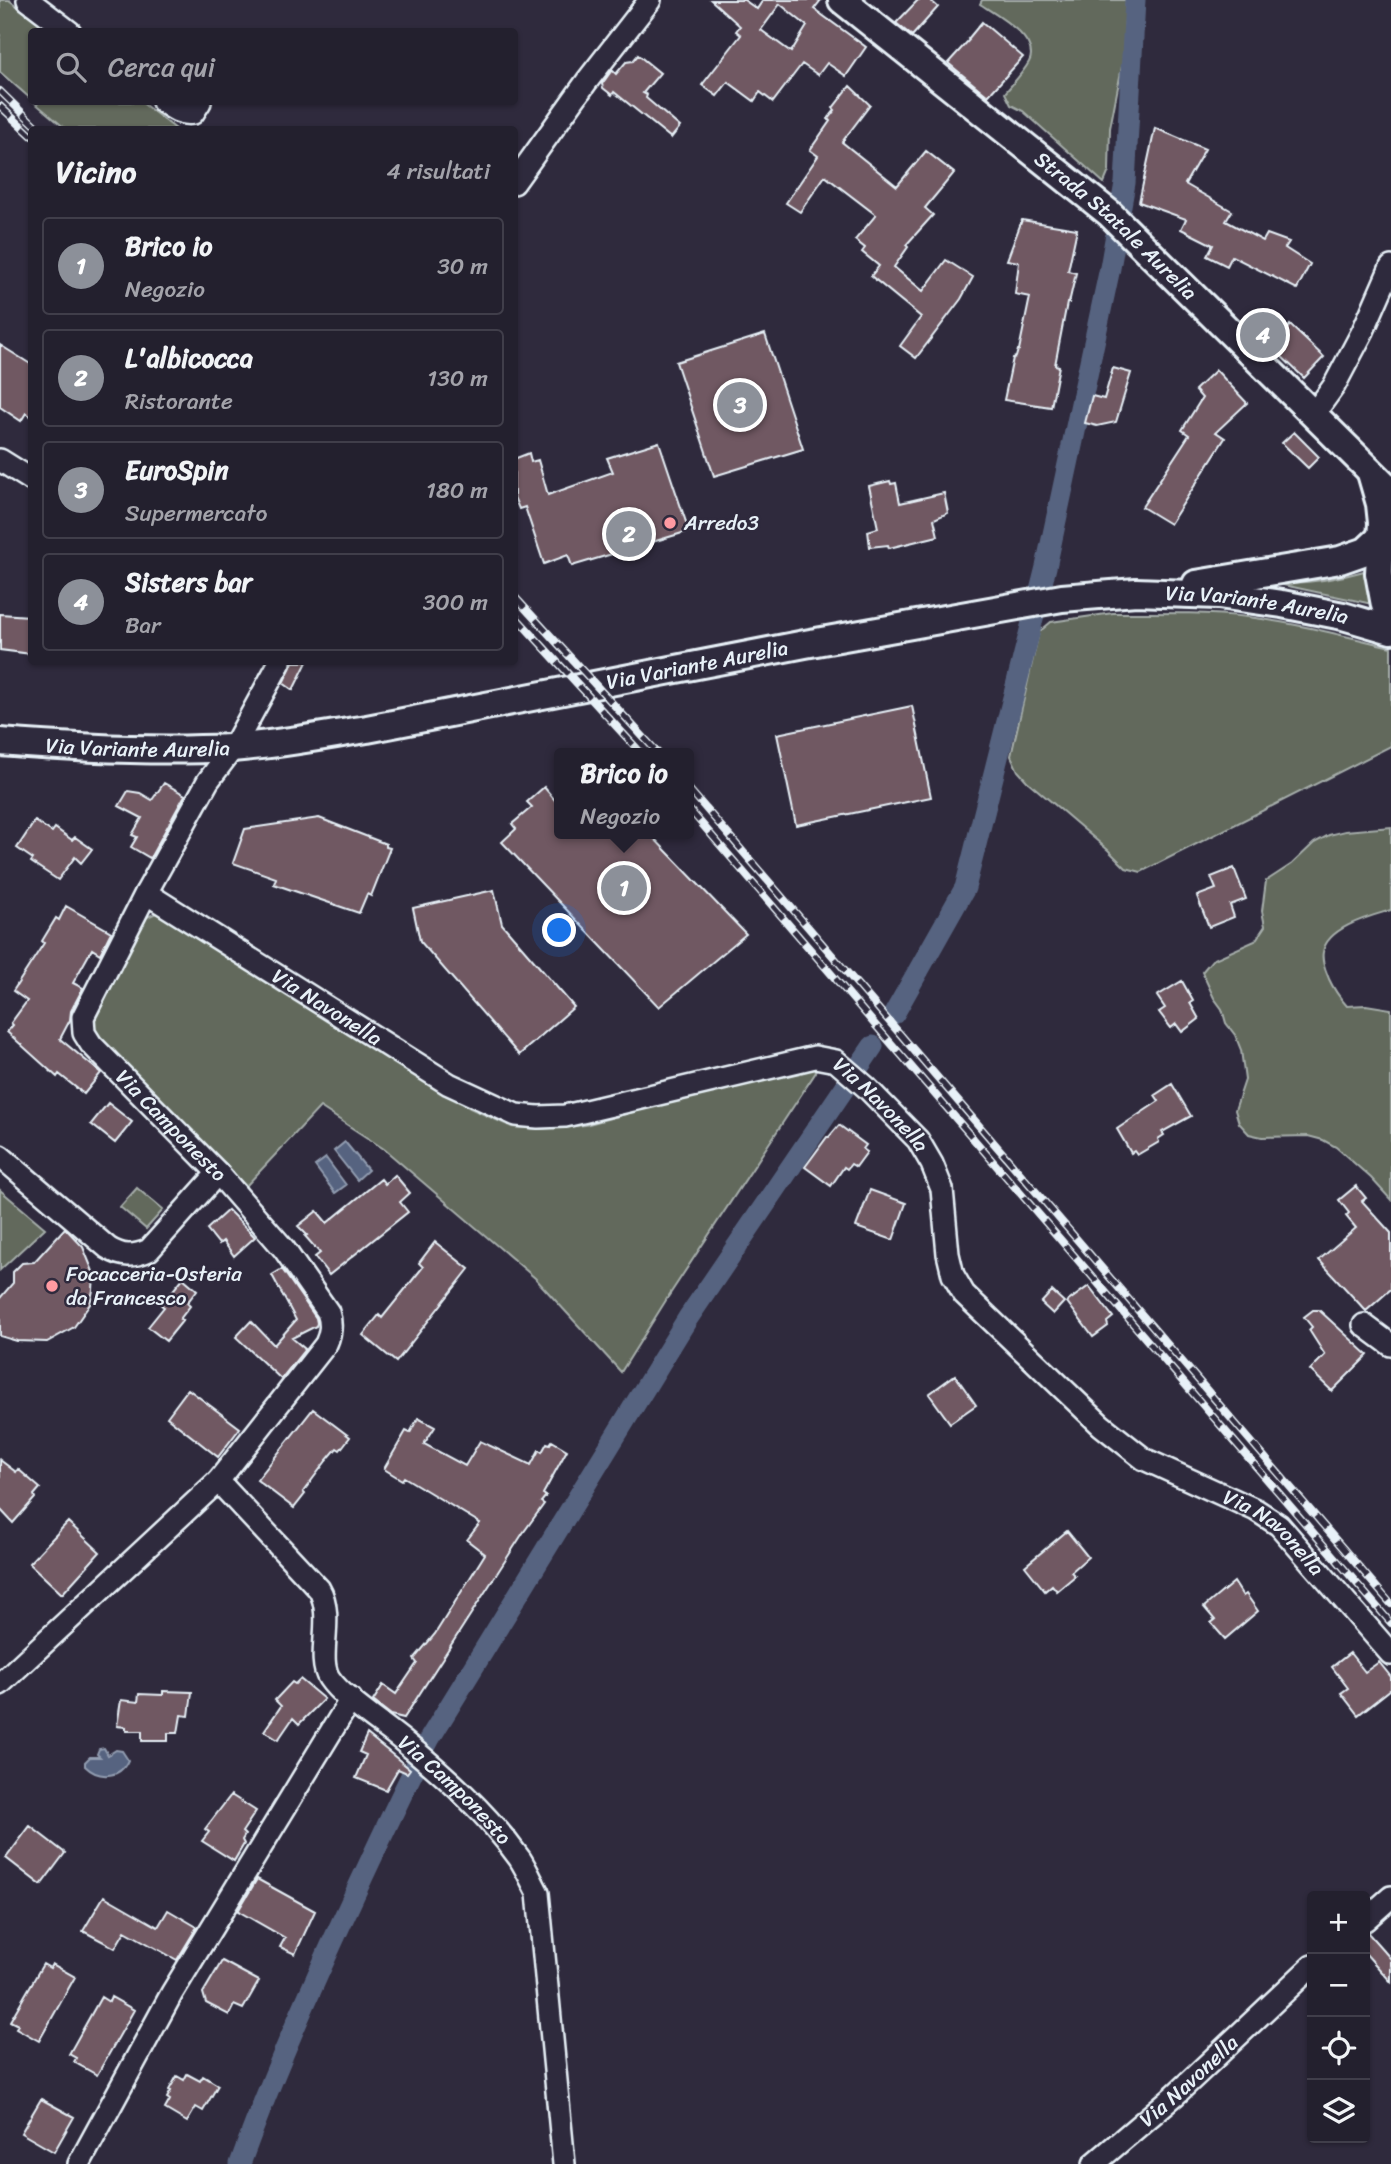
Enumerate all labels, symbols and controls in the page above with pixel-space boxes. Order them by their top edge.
search box [28,28,518,105]
text: Cerca qui [108,44,215,90]
icon: search [52,48,90,86]
street label: Strada Statale Aurelia [1025,141,1207,310]
text: Vicino [56,145,136,199]
text: 4 risultati [386,151,490,192]
text: Brico io [125,223,213,269]
text: 1 [76,246,86,287]
text: 30 m [437,246,488,287]
text: Negozio [125,269,205,310]
pin: 4 [1240,309,1286,361]
text: L'albicocca [125,335,253,381]
text: 2 [74,358,88,399]
text: 130 m [427,358,488,399]
pin: 3 [717,379,763,431]
text: Ristorante [125,381,233,422]
text: EuroSpin [125,447,229,493]
text: 3 [75,470,87,511]
text: 180 m [426,470,488,511]
text: Supermercato [125,493,267,534]
place label: Arredo3 [683,504,760,542]
pin: 2 [606,508,652,560]
marker: Arredo3 [662,515,678,531]
text: Sisters bar [125,559,252,605]
street label: Via Variante Aurelia [1165,574,1354,636]
text: 4 [74,582,88,623]
text: 300 m [423,582,488,623]
text: Bar [125,605,161,646]
street label: Via Variante Aurelia [603,629,792,701]
street label: Via Variante Aurelia [44,726,231,769]
popup [554,748,694,839]
text: Brico io [580,750,668,796]
text: Negozio [580,796,660,837]
pin: 1 [601,862,647,914]
your location [542,913,576,947]
street label: Via Navonella [264,958,390,1057]
street label: Via Navonella [824,1047,940,1160]
street label: Via Camponesto [106,1060,237,1191]
place label: Focacceria-Osteria da Francesco [66,1255,242,1317]
marker: Focacceria-Osteria da Francesco [44,1278,60,1294]
street label: Via Navonella [1217,1478,1335,1585]
street label: Via Camponesto [389,1725,522,1854]
map controls [1307,1891,1370,2143]
button: + [1307,1891,1370,1954]
button: − [1307,1954,1370,2017]
button: locate [1307,2017,1370,2080]
street label: Via Navonella [1130,2025,1248,2137]
button: layers [1307,2080,1370,2143]

